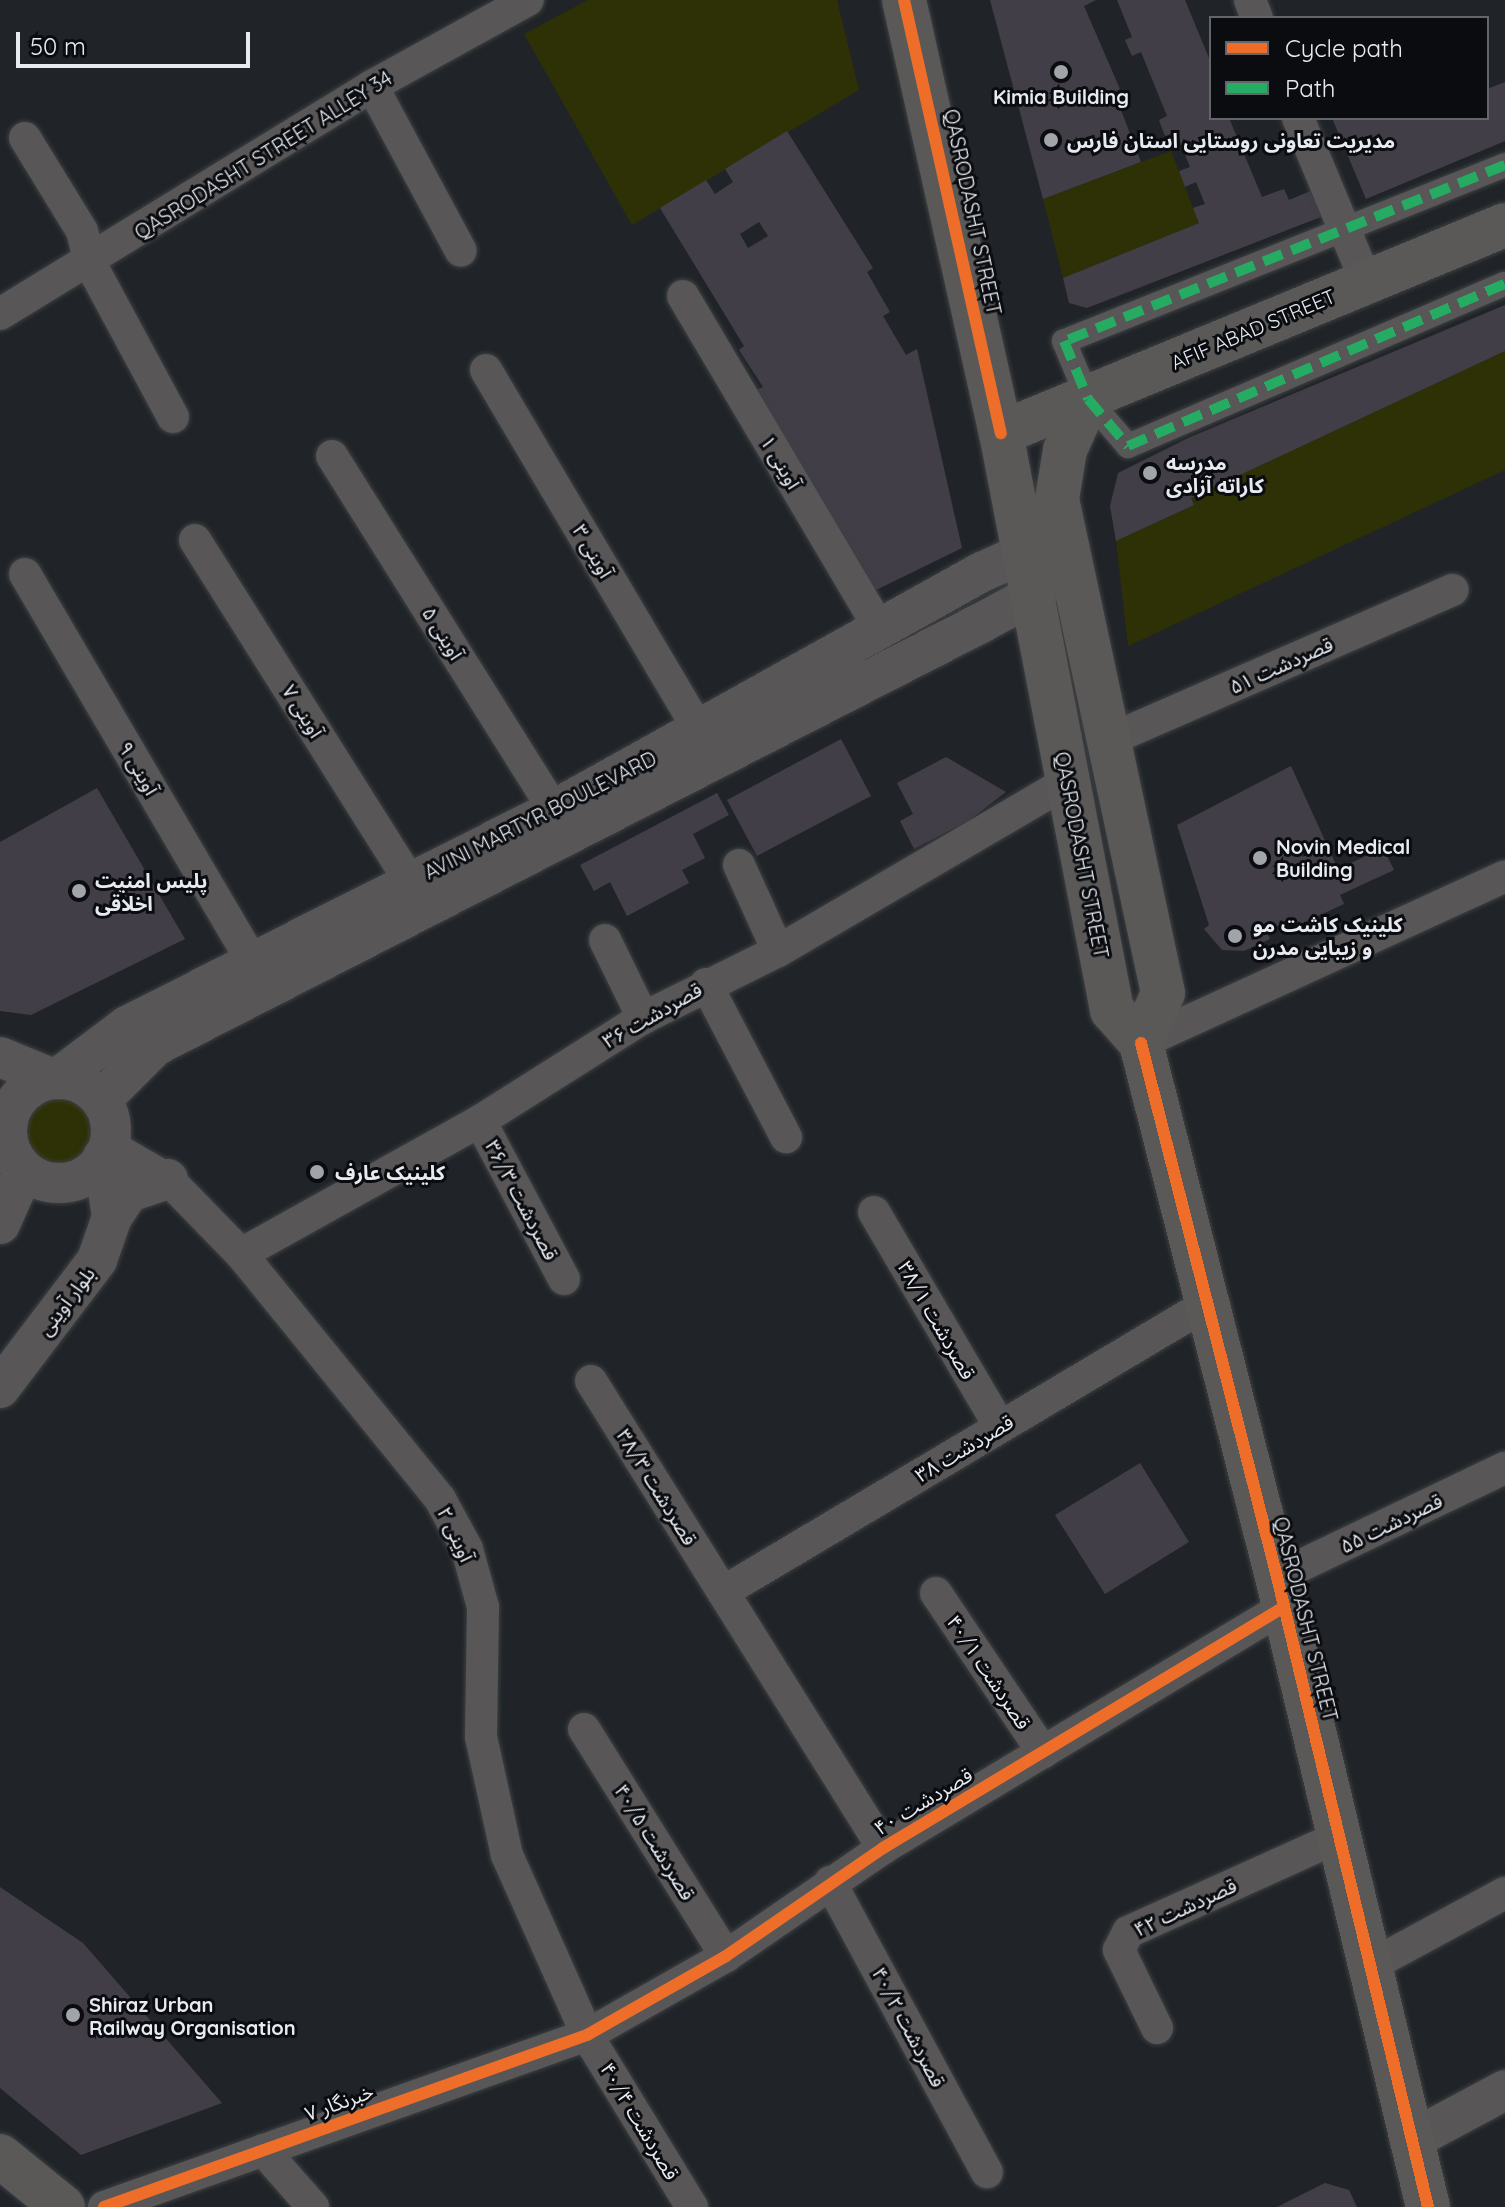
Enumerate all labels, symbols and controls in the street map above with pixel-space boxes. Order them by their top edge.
scale bar [20,16,254,66]
legend [1209,16,1489,120]
text: 50 m [30,31,86,61]
text: Cycle path [1285,33,1403,63]
marker: Kimia Building [1052,63,1070,81]
street label: QASRODASHT STREET ALLEY 34 [130,66,396,244]
text: Path [1285,73,1336,103]
place label: Kimia Building [993,84,1129,108]
street label: QASRODASHT STREET [939,107,1007,317]
place label: مدیریت تعاونی روستایی استان فارس [1067,128,1395,152]
marker: مدیریت تعاونی روستایی استان فارس [1042,131,1060,149]
street label: AFIF ABAD STREET [1167,284,1339,374]
street label: ۱ آوینی [756,431,806,493]
place label: مدرسه کاراته آزادی [1166,450,1264,497]
marker: مدرسه کاراته آزادی [1141,464,1159,482]
street label: ۳ آوینی [568,520,618,582]
street label: ۵ آوینی [417,602,469,664]
street label: ۵۱ قصردشت [1226,632,1336,698]
street label: ۷ آوینی [277,680,329,742]
street label: ۹ آوینی [114,737,164,799]
street label: AVINI MARTYR BOULEVARD [420,746,660,884]
street label: QASRODASHT STREET [1050,750,1114,960]
place label: Novin Medical Building [1276,834,1410,881]
marker: Novin Medical Building [1251,849,1269,867]
place label: پلیس امنیت اخلاقی [95,868,207,915]
marker: پلیس امنیت اخلاقی [70,882,88,900]
place label: کلینیک کاشت مو و زیبایی مدرن [1253,912,1403,959]
marker: کلینیک کاشت مو و زیبایی مدرن [1224,925,1246,947]
street label: ۳۶ قصردشت [598,977,706,1053]
street label: ۳۶/۳ قصردشت [480,1136,564,1264]
place label: کلینیک عارف [335,1160,445,1184]
marker: کلینیک عارف [306,1161,328,1183]
street label: ۳۸/۱ قصردشت [893,1257,981,1383]
street label: بلوار آوینی [32,1262,100,1340]
street label: ۳۸ قصردشت [910,1409,1018,1487]
street label: ۳۸/۳ قصردشت [612,1424,702,1550]
street label: ۵۵ قصردشت [1336,1488,1446,1558]
street label: ۲ آوینی [433,1503,479,1565]
street label: QASRODASHT STREET [1269,1514,1343,1724]
street label: ۴۰/۱ قصردشت [942,1610,1036,1734]
street label: ۴۰ قصردشت [869,1762,977,1840]
street label: ۴۰/۵ قصردشت [610,1779,700,1905]
street label: ۴۲ قصردشت [1130,1873,1240,1941]
street label: ۴۰/۲ قصردشت [867,1963,951,2091]
place label: Shiraz Urban Railway Organisation [89,1992,296,2039]
marker: Shiraz Urban Railway Organisation [64,2006,82,2024]
street label: ۴۰/۴ قصردشت [596,2058,684,2184]
street label: ۷ خبرنگار [301,2078,377,2126]

